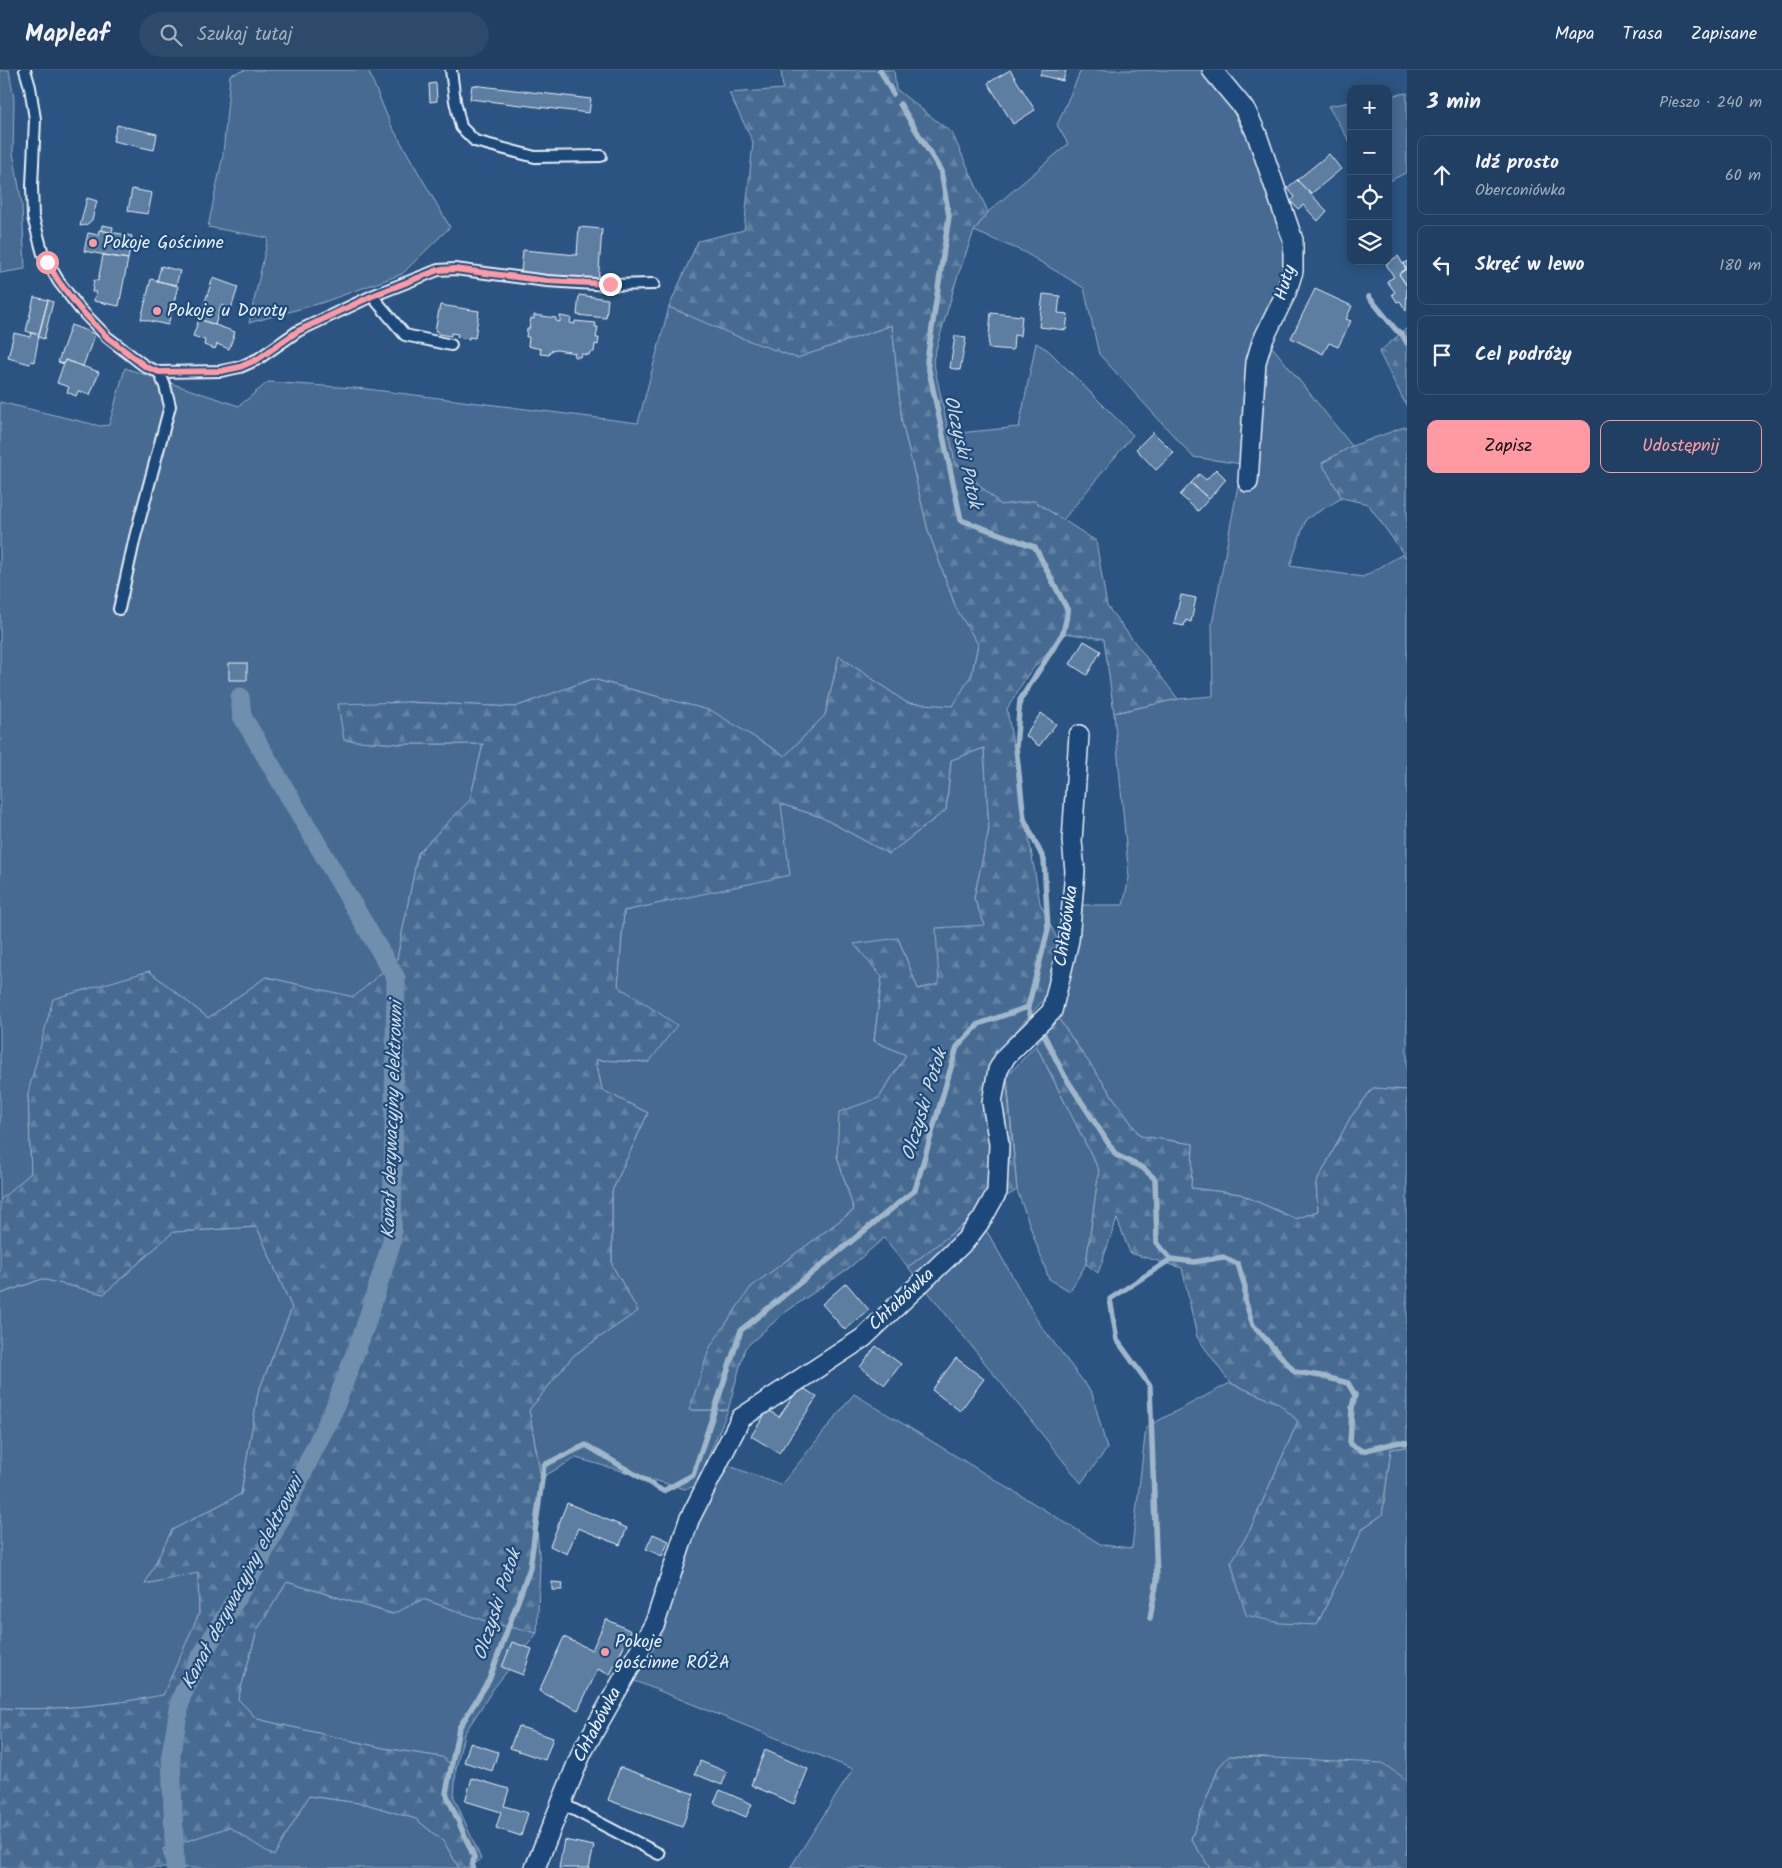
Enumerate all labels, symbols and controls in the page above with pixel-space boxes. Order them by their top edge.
search box [139,12,489,57]
text: Mapleaf [25,15,109,54]
text: Szukaj tutaj [197,20,293,50]
text: Mapa [1555,20,1595,49]
text: Trasa [1623,20,1663,49]
text: Zapisane [1691,20,1757,49]
icon: search [157,21,185,49]
map controls [1347,85,1392,265]
button: + [1347,85,1392,130]
text: 3 min [1427,86,1481,119]
text: Pieszo · 240 m [1659,90,1762,115]
button: − [1347,130,1392,175]
text: Idź prosto [1475,148,1559,178]
icon: ahead [1428,161,1456,189]
text: 60 m [1725,163,1761,188]
button: locate [1347,175,1392,220]
text: Oberconiówka [1475,178,1565,203]
button: layers [1347,220,1392,265]
place label: Pokoje Gościnne [103,229,224,258]
marker: Pokoje Gościnne [87,237,99,249]
text: Skręć w lewo [1475,250,1584,280]
route start [36,251,59,274]
icon: left [1428,251,1456,279]
text: 180 m [1719,253,1761,278]
street label: Huty [1267,261,1305,304]
route end [599,273,622,296]
place label: Pokoje u Doroty [167,297,287,326]
marker: Pokoje u Doroty [151,305,163,317]
text: Cel podróży [1475,340,1572,370]
icon: arrive [1428,341,1456,369]
water label: Olczyski Potok [934,393,990,514]
button: Zapisz [1427,420,1590,473]
button: Udostępnij [1600,420,1762,473]
street label: Chłabówka [1047,883,1087,969]
water label: Kanał derywacyjny elektrowni [374,996,412,1239]
water label: Olczyski Potok [894,1043,957,1164]
street label: Chłabówka [862,1261,942,1339]
water label: Kanał derywacyjny elektrowni [174,1467,314,1695]
water label: Olczyski Potok [466,1543,531,1664]
place label: Pokoje gościnne RÓŻA [614,1628,730,1678]
marker: Pokoje gościnne RÓŻA [599,1646,611,1658]
street label: Chłabówka [566,1682,630,1768]

